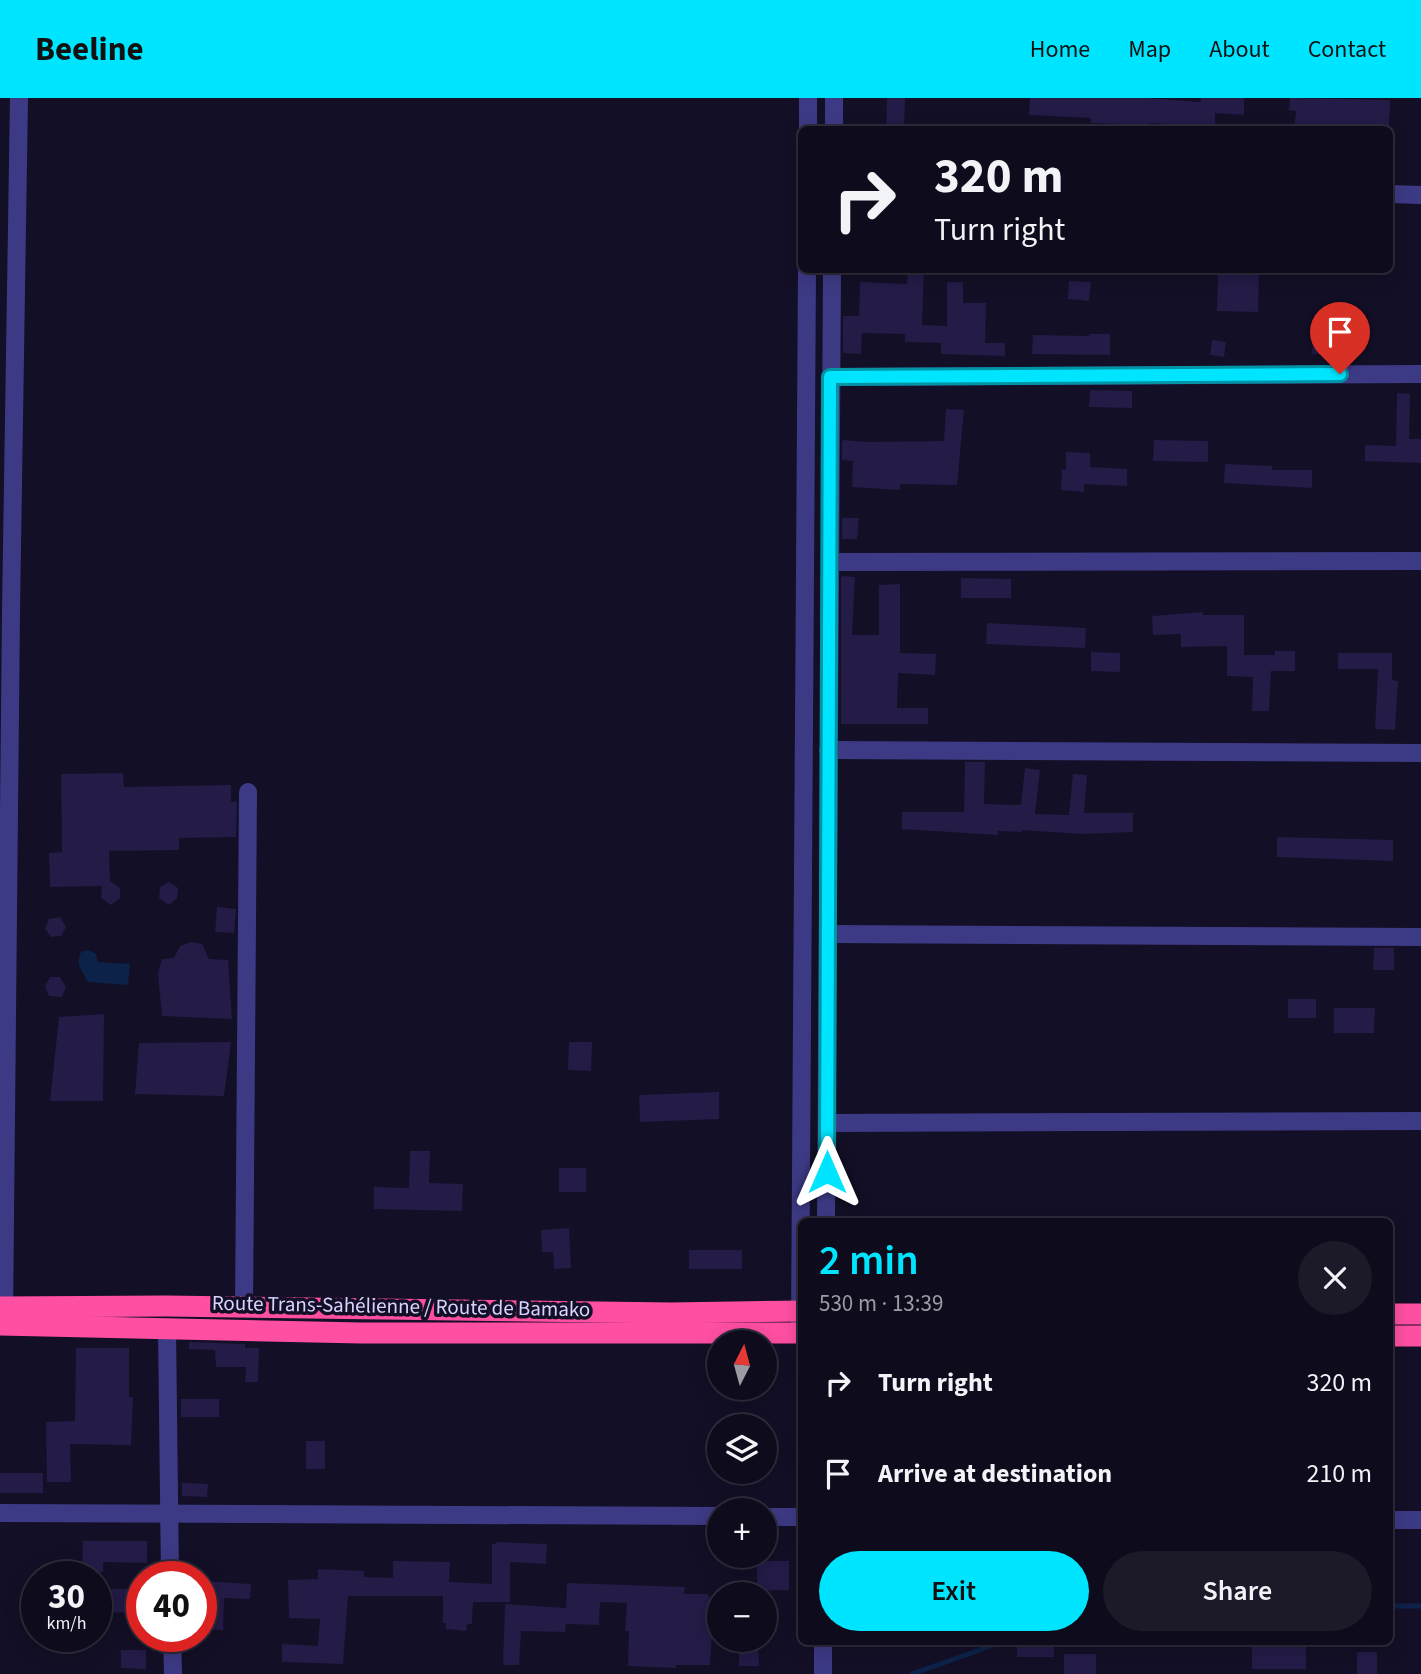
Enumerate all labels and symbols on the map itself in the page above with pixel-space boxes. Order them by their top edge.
pin [1310,302,1370,374]
position arrow [790,1135,864,1209]
street label: Route Trans-Sahélienne / Route de Bamako [211,1288,591,1324]
north arrow [707,1330,777,1400]
speed limit sign: 40 [126,1561,217,1652]

